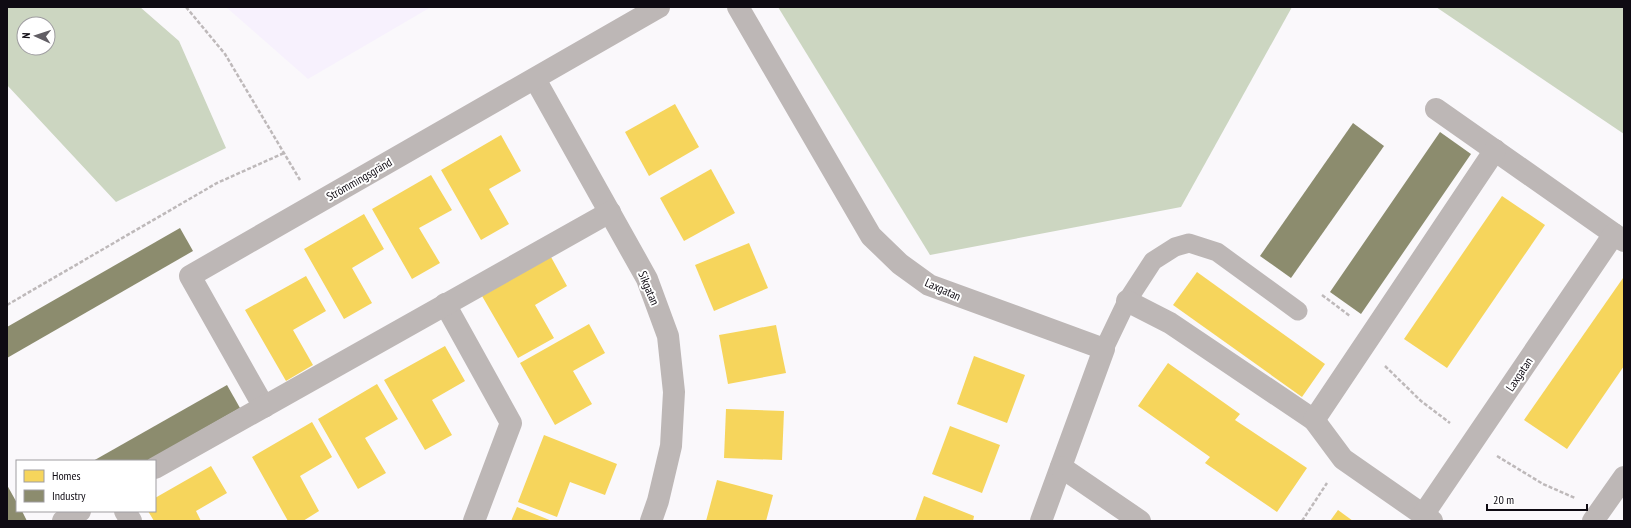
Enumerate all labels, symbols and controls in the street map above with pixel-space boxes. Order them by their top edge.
north arrow [16,16,56,56]
text: N [19,32,33,39]
street label: Strömmingsgränd [323,154,395,204]
street label: Sikgatan [635,269,663,307]
street label: Laxgatan [923,274,963,304]
street label: Laxgatan [1502,354,1536,394]
legend [16,460,156,512]
text: Homes [52,468,80,483]
scale bar [1487,486,1587,512]
text: Industry [52,488,86,503]
text: 20 m [1493,492,1514,507]

